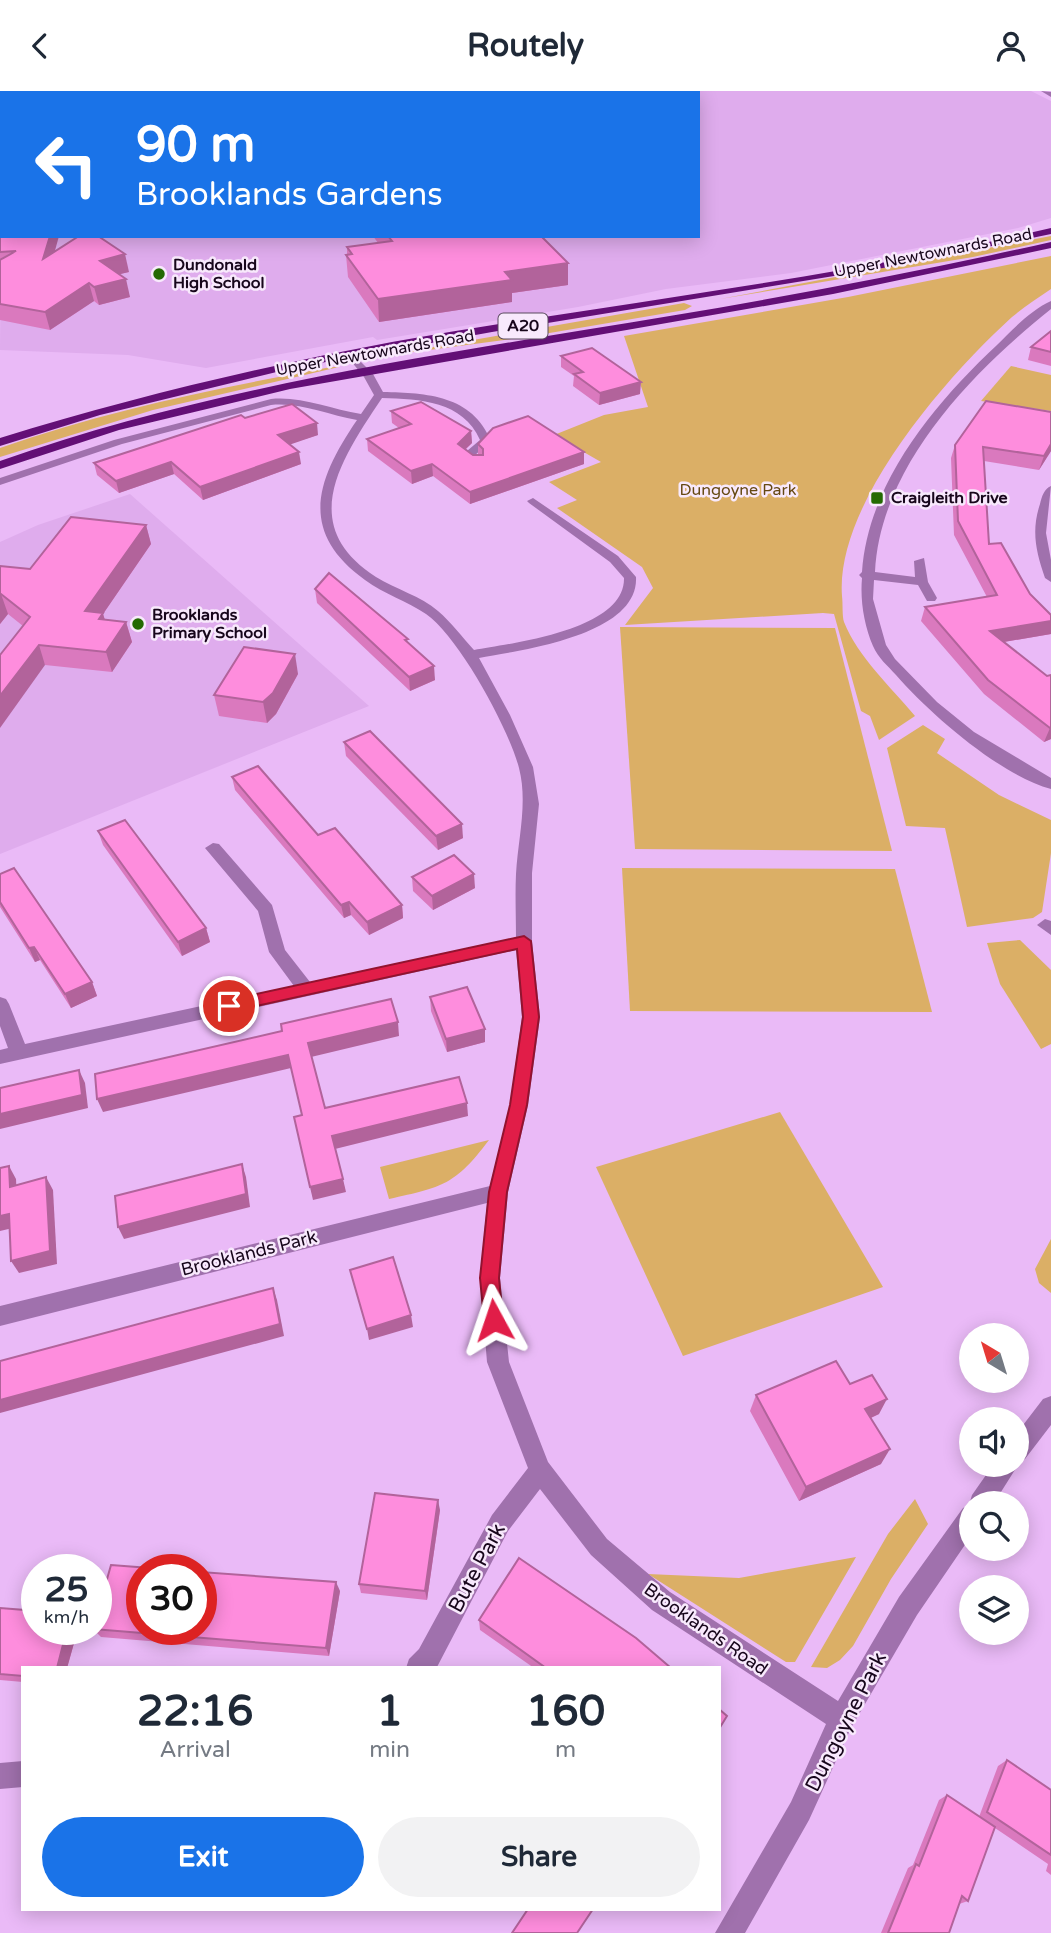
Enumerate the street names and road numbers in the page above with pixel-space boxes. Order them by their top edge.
street label: Upper Newtownards Road [832,224,1034,282]
road number: A20 [498,313,548,338]
street label: Upper Newtownards Road [274,326,476,380]
street label: Brooklands Park [179,1225,319,1281]
street label: Bute Park [443,1519,511,1617]
street label: Brooklands Road [640,1578,772,1680]
street label: Dungoyne Park [800,1648,892,1796]

